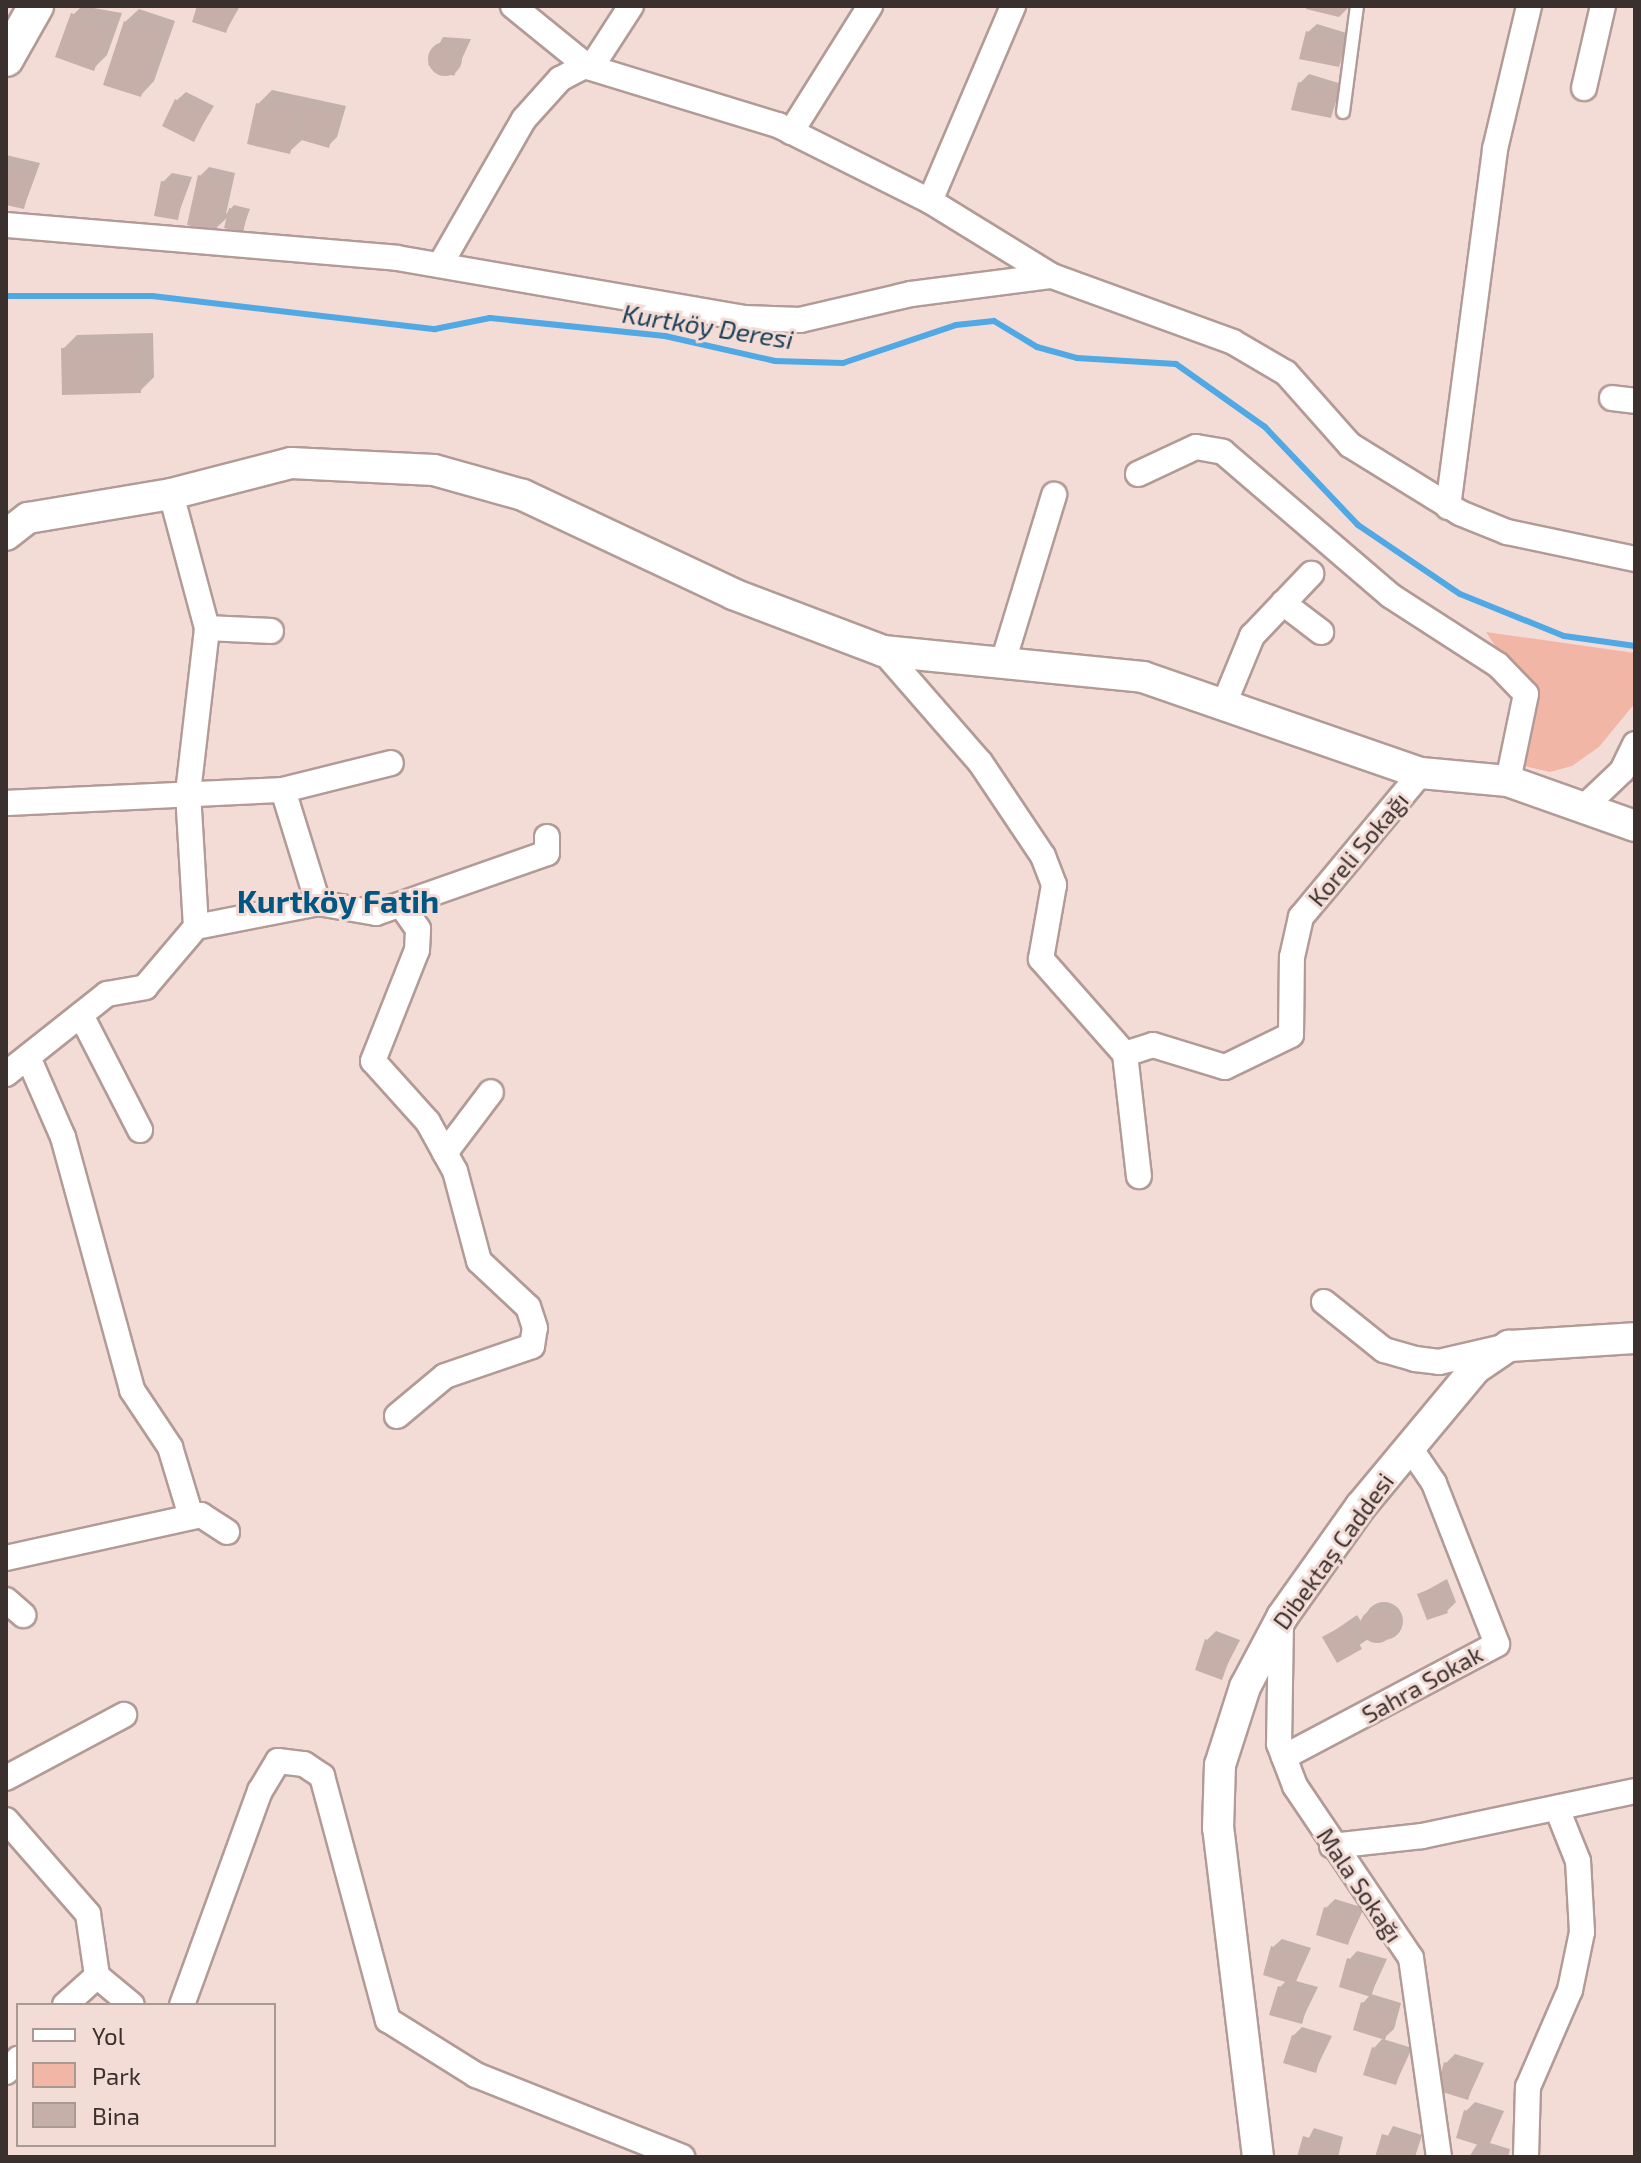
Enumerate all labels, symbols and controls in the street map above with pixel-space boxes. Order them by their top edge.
water label: Kurtköy Deresi [620,297,796,355]
street label: Koreli Sokağı [1302,786,1414,912]
district label: Kurtköy Fatih [236,881,440,919]
street label: Dibektaş Caddesi [1267,1467,1399,1635]
street label: Sahra Sokak [1357,1639,1487,1729]
street label: Mala Sokağı [1311,1822,1409,1948]
legend [16,2003,276,2147]
text: Yol [92,2021,125,2050]
text: Park [92,2061,141,2090]
text: Bina [92,2101,140,2130]

